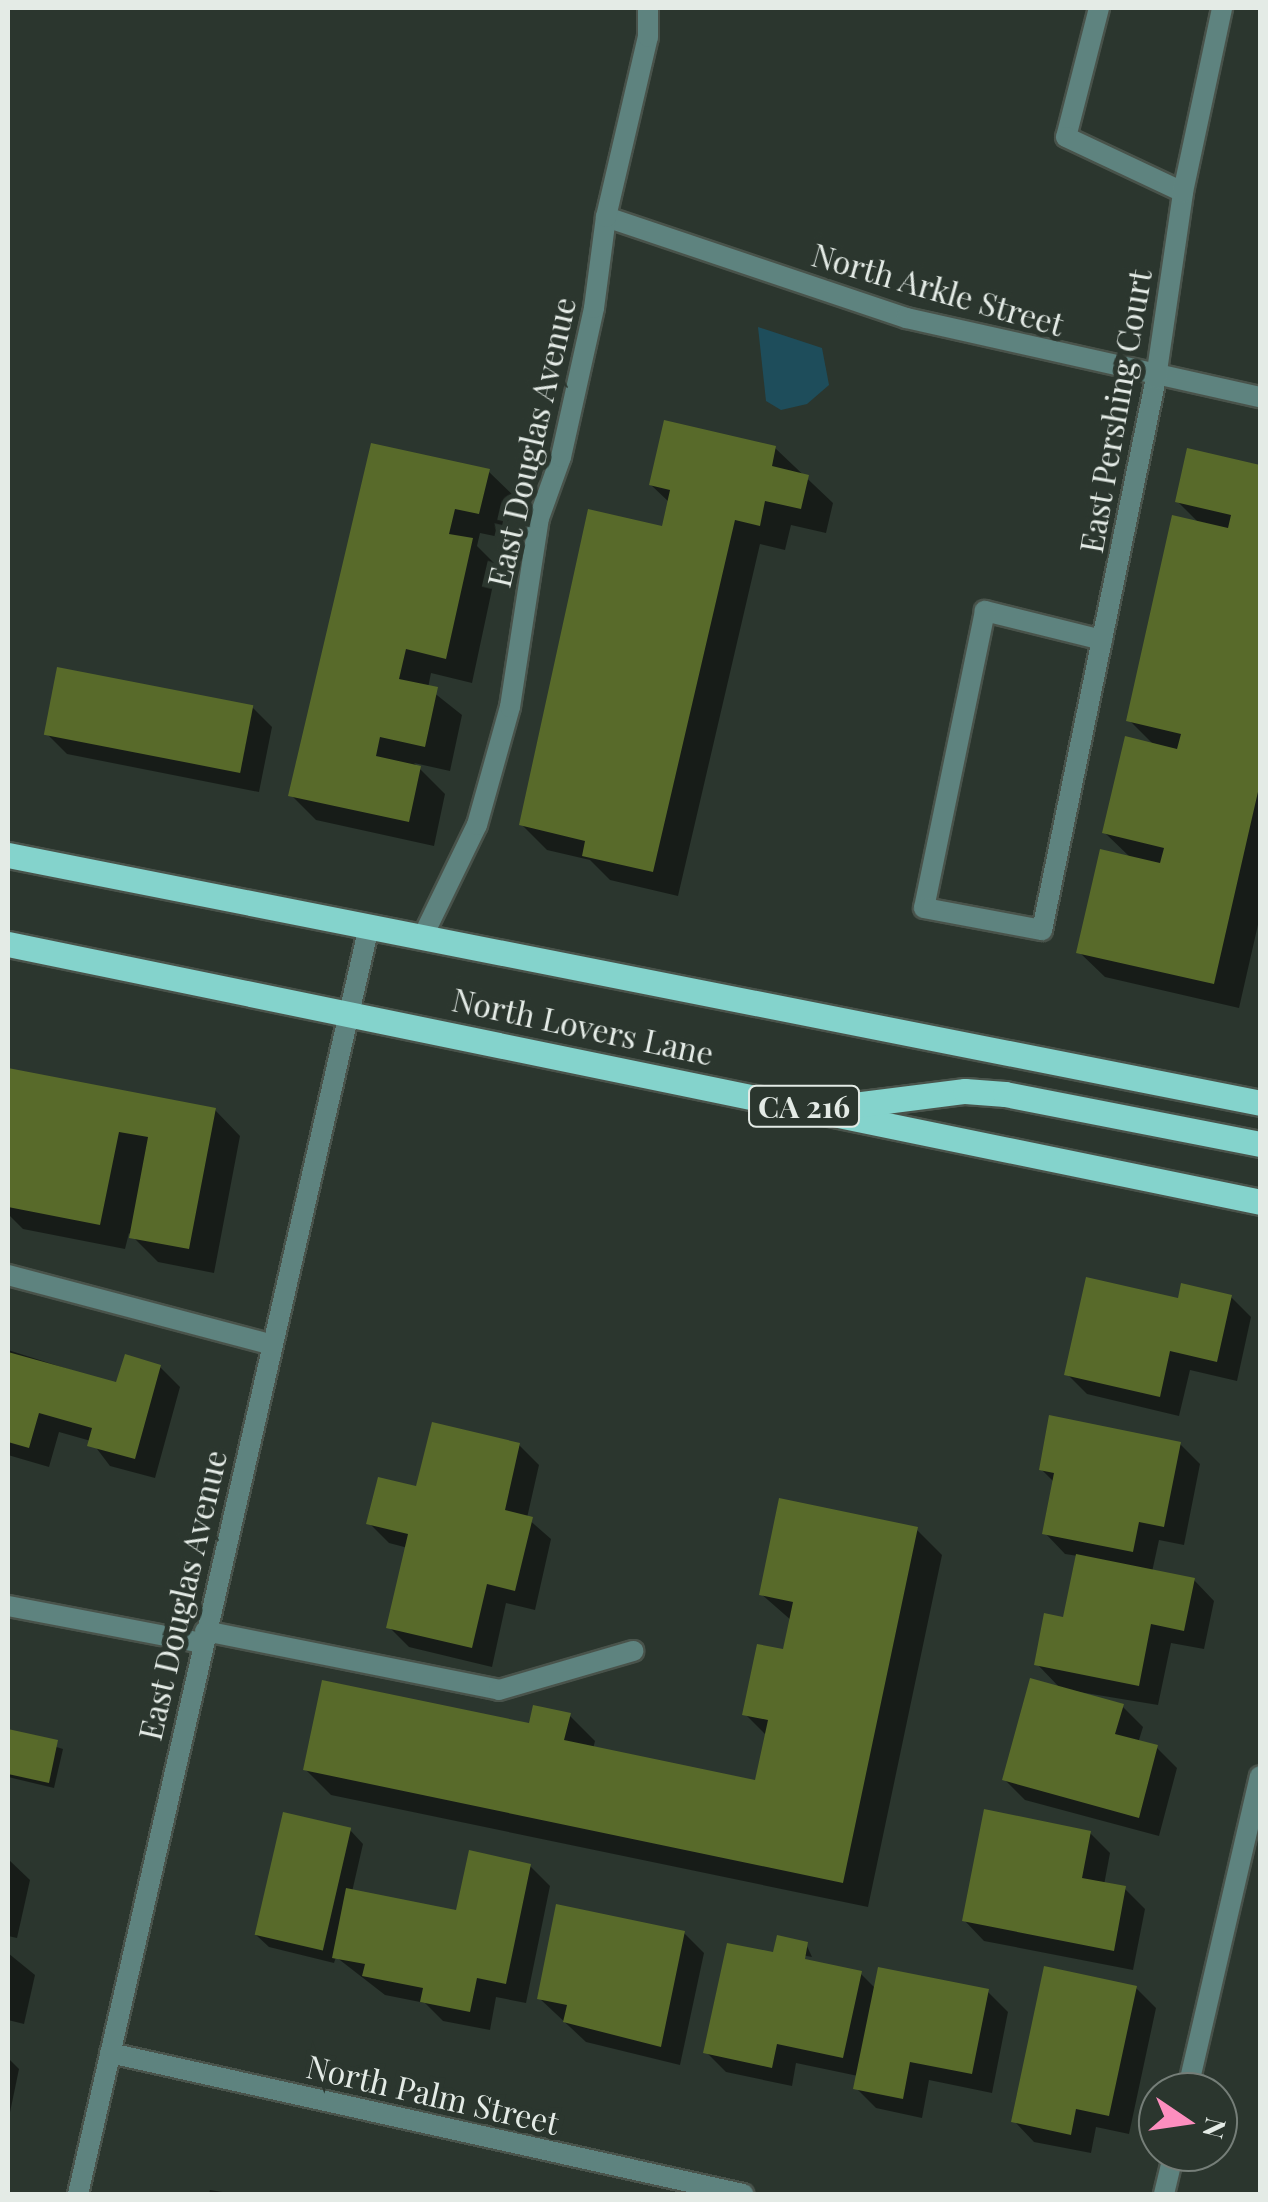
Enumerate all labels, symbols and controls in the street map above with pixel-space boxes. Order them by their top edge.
street label: North Arkle Street [807,235,1069,343]
street label: East Pershing Court [1071,266,1159,556]
street label: East Douglas Avenue [479,292,583,592]
street label: North Lovers Lane [449,980,717,1072]
road number: CA 216 [746,1081,862,1131]
street label: East Douglas Avenue [130,1445,234,1745]
street label: North Palm Street [303,2046,563,2142]
north arrow [1138,2072,1238,2172]
text: N [1195,2114,1236,2142]

